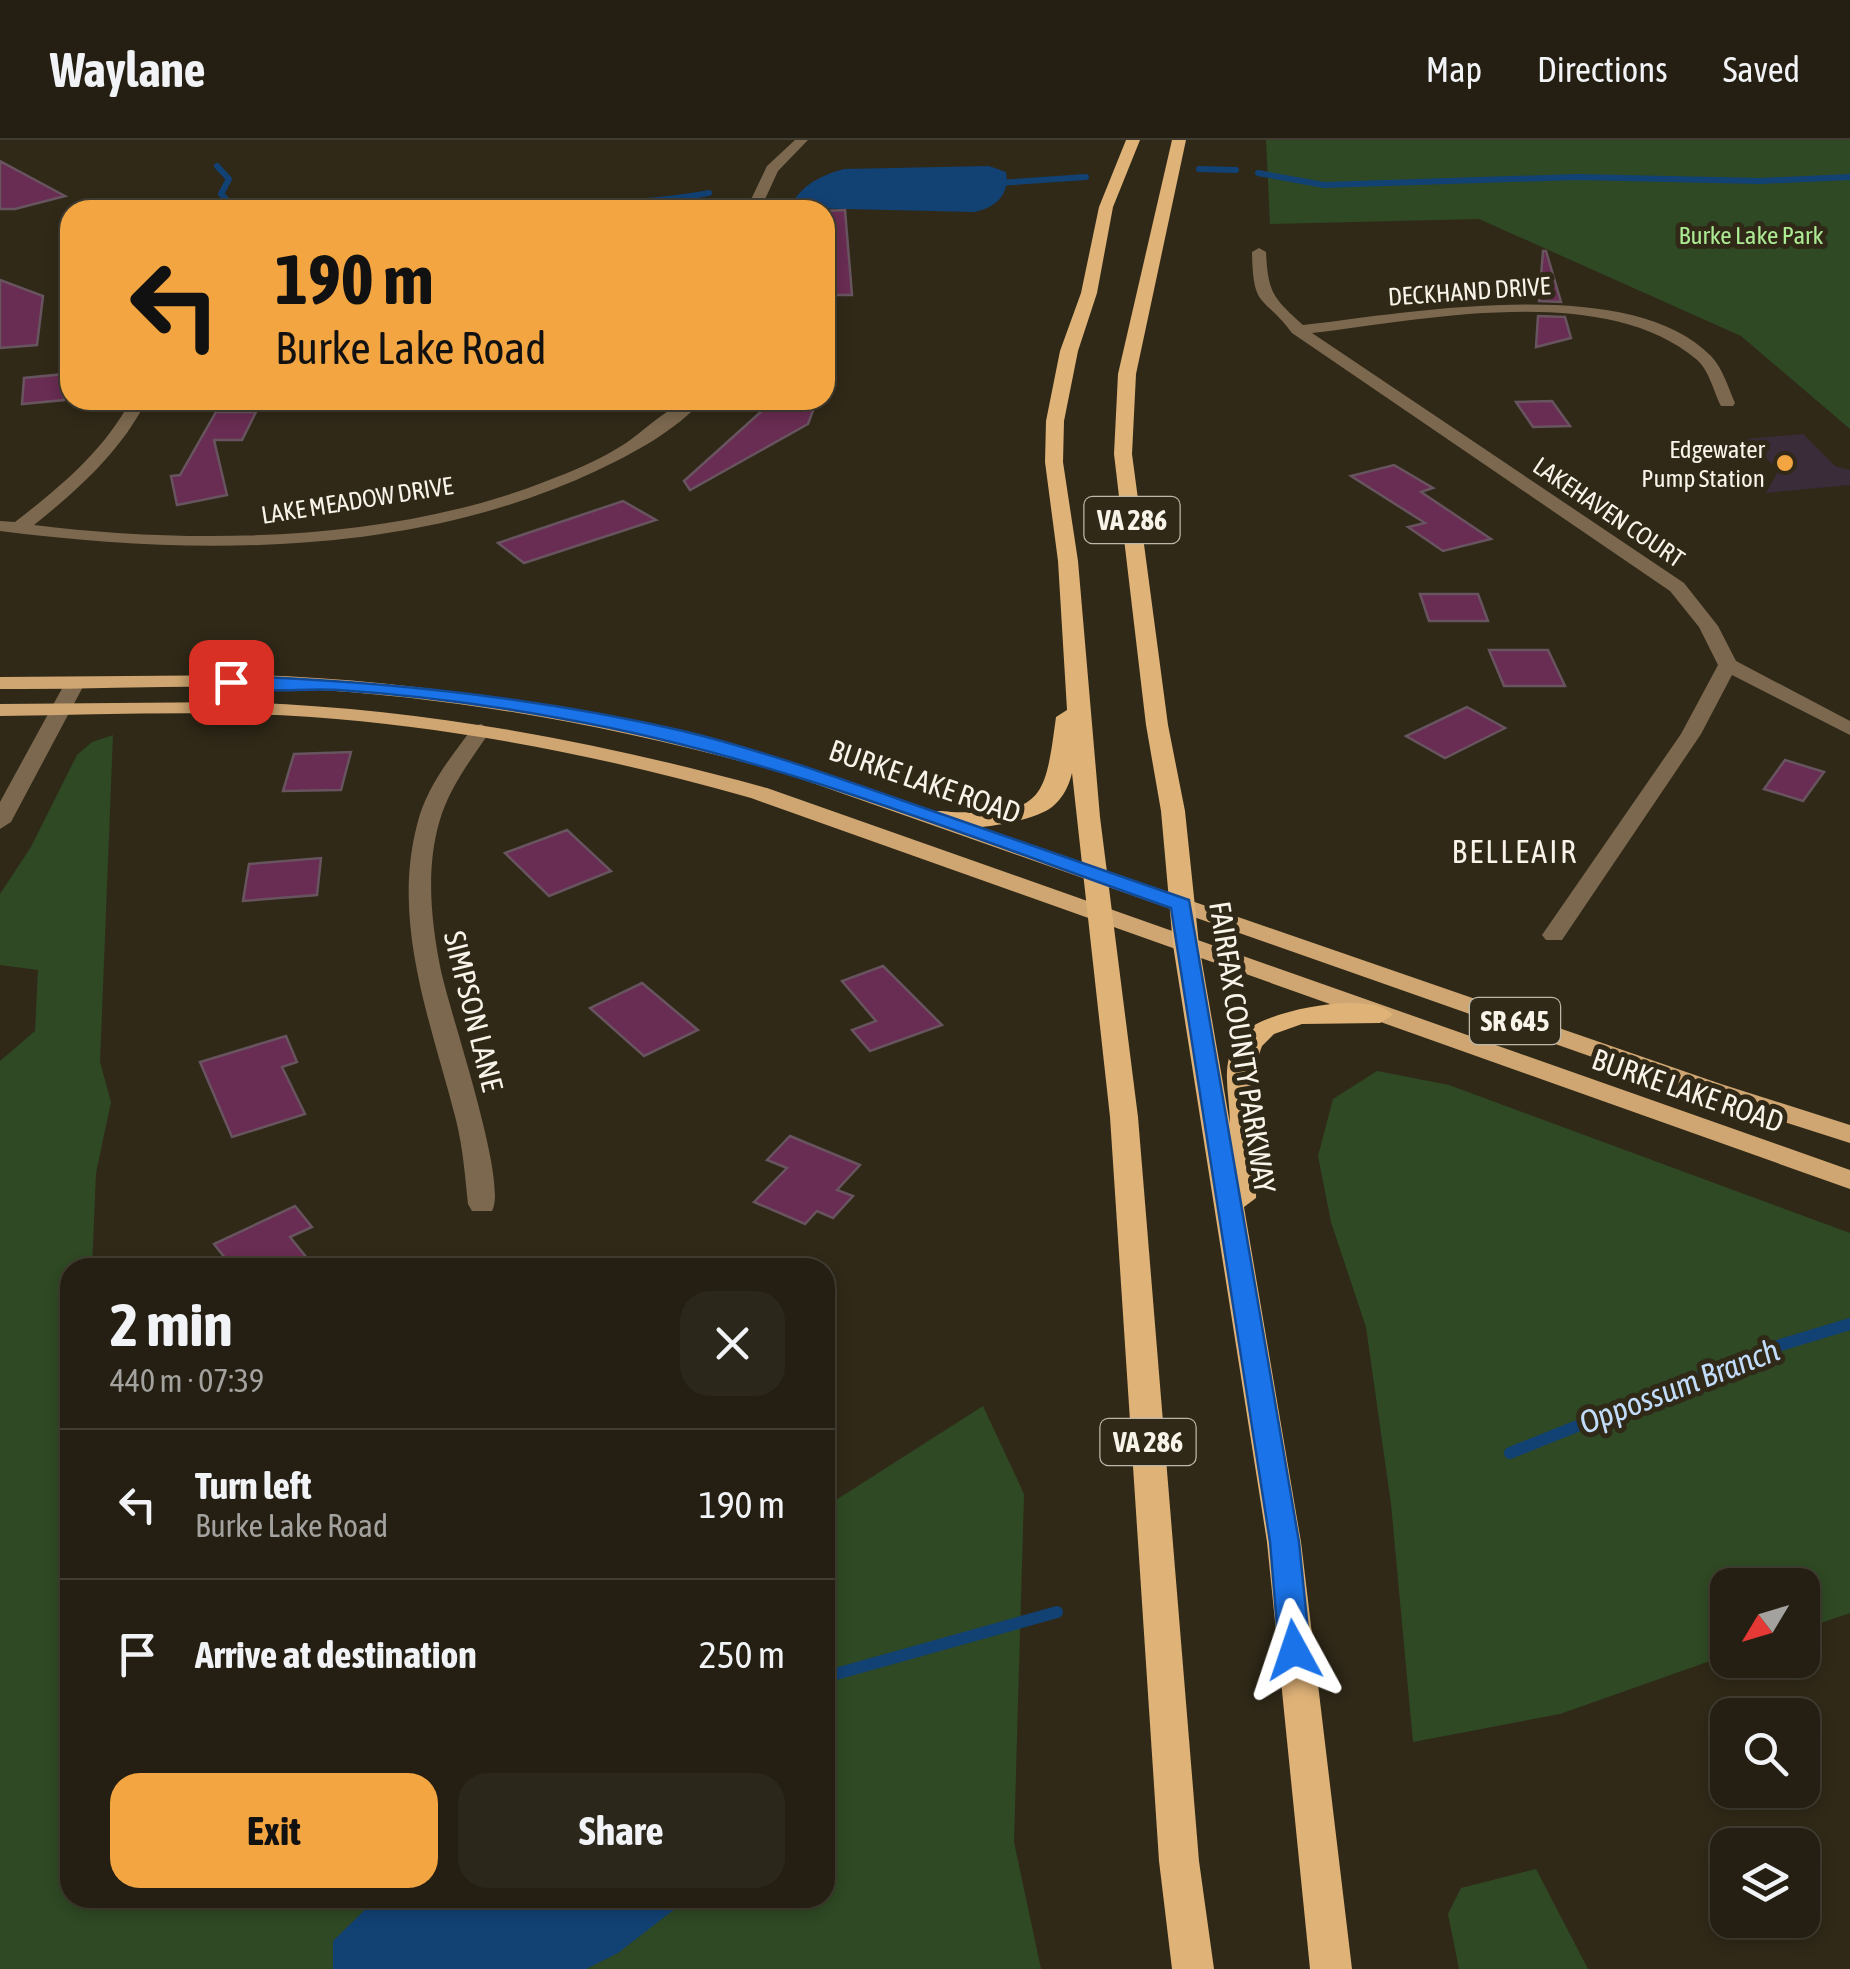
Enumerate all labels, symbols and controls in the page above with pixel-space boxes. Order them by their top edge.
text: Waylane [50,42,206,97]
text: Map [1426,49,1482,89]
text: Directions [1537,49,1668,89]
text: Saved [1723,49,1800,89]
park label: Burke Lake Park [1679,221,1823,249]
text: 190 m [275,239,434,319]
icon: left [110,240,240,370]
street label: DECKHAND DRIVE [1387,271,1552,311]
text: Burke Lake Road [275,322,547,374]
place label: Edgewater Pump Station [1641,435,1766,492]
street label: LAKEHAVEN COURT [1528,451,1690,573]
marker: Edgewater Pump Station [1774,452,1796,474]
street label: LAKE MEADOW DRIVE [259,471,455,529]
road number: VA 286 [1084,497,1180,543]
pin [189,640,274,725]
icon: arrive [204,655,259,710]
street label: BURKE LAKE ROAD [825,732,1025,830]
district label: BELLEAIR [1451,833,1579,870]
street label: FAIRFAX COUNTY PARKWAY [1203,899,1283,1196]
street label: SIMPSON LANE [438,927,510,1095]
road number: SR 645 [1470,998,1560,1044]
street label: BURKE LAKE ROAD [1588,1041,1788,1139]
text: 2 min [110,1290,233,1359]
button: close [680,1291,785,1396]
water label: Oppossum Branch [1574,1331,1784,1441]
text: 440 m · 07:39 [110,1362,264,1399]
road number: VA 286 [1100,1419,1196,1465]
text: Turn left [195,1464,311,1507]
icon: left [110,1477,165,1532]
text: 190 m [699,1483,785,1526]
text: Burke Lake Road [195,1507,388,1544]
north arrow [1710,1568,1820,1678]
map controls [1710,1568,1820,1938]
position arrow [1242,1598,1346,1702]
icon: arrive [110,1627,165,1682]
text: Arrive at destination [195,1633,477,1676]
text: 250 m [699,1633,785,1676]
button: search [1710,1698,1820,1808]
button: Exit [110,1773,438,1888]
button: Share [458,1773,785,1888]
button: layers [1710,1828,1820,1938]

